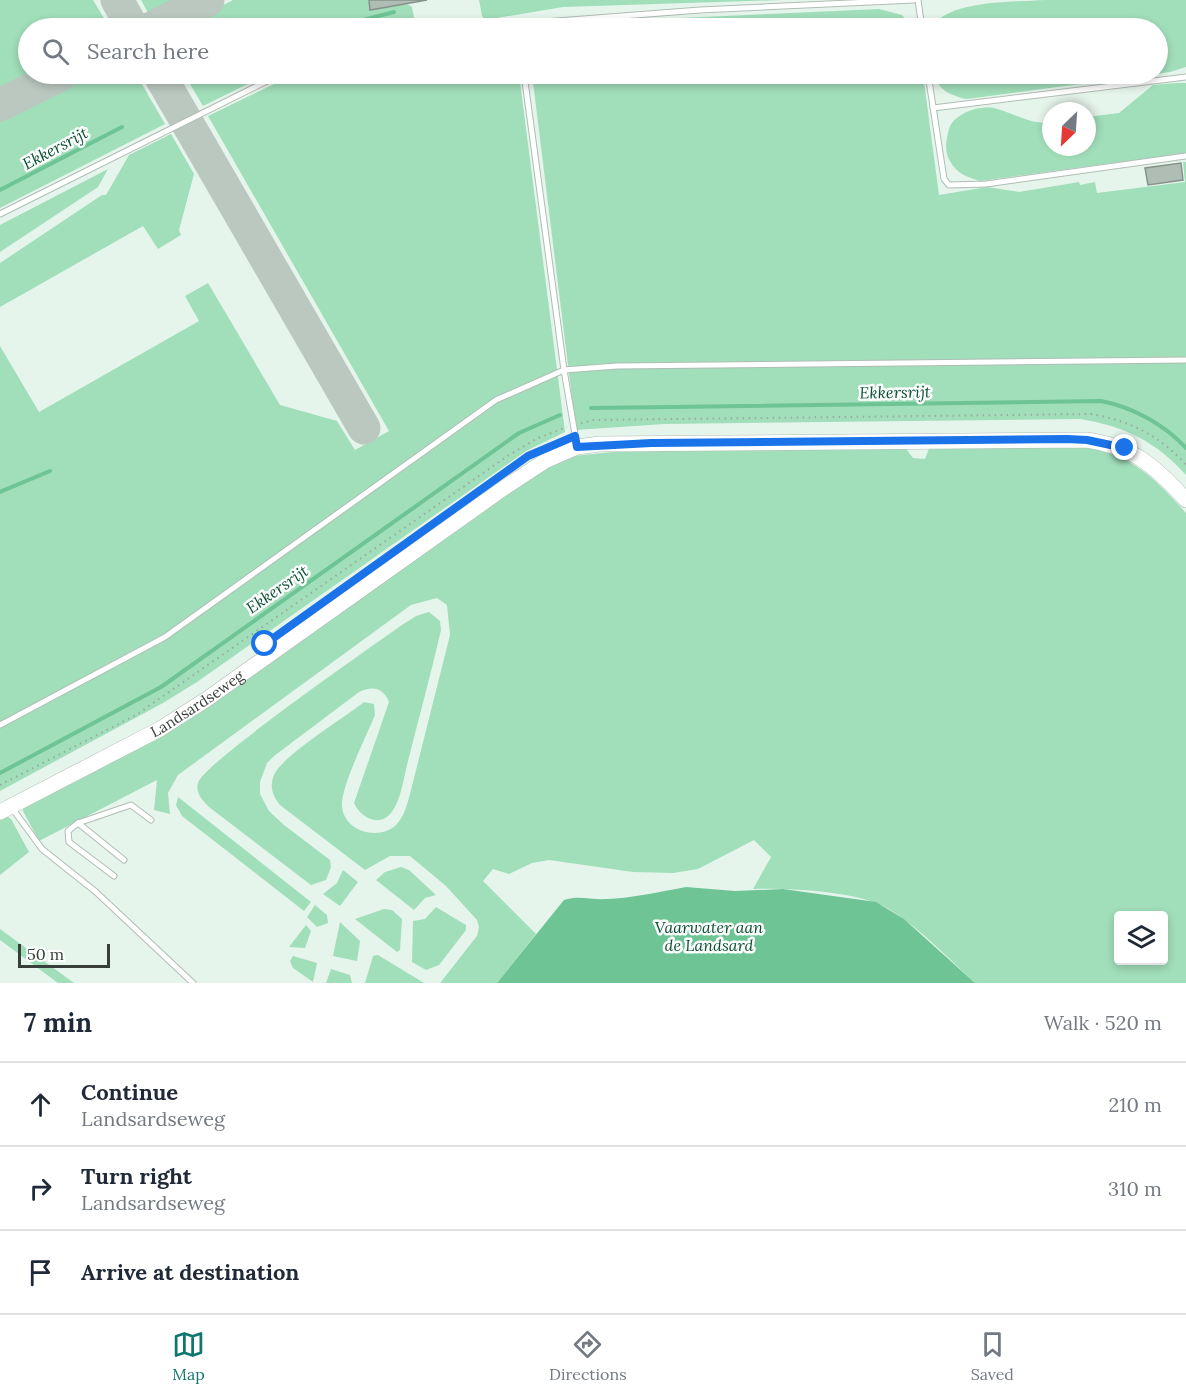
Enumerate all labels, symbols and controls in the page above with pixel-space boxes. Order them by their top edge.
search box [18,18,1168,84]
icon: search [39,35,72,68]
text: Search here [87,37,209,65]
north arrow [1042,102,1096,156]
water label: Ekkersrijt [19,122,91,174]
water label: Ekkersrijt [859,381,931,403]
route end [1111,434,1137,460]
water label: Ekkersrijt [242,560,312,618]
route start [251,630,277,656]
street label: Landsardseweg [147,665,248,741]
map controls [1114,911,1168,965]
button: layers [1114,911,1168,965]
water label: Vaarwater aan de Landsard [655,917,763,955]
scale bar [18,941,110,968]
text: 50 m [27,944,64,964]
text: 7 min [24,1006,92,1039]
text: Walk · 520 m [1044,1010,1162,1035]
text: Continue [81,1078,178,1106]
icon: ahead [24,1088,57,1121]
text: 210 m [1108,1092,1162,1117]
text: Landsardseweg [81,1106,225,1131]
text: Turn right [81,1162,192,1190]
icon: right [24,1172,57,1205]
text: 310 m [1108,1176,1162,1201]
text: Landsardseweg [81,1190,225,1215]
icon: arrive [24,1256,57,1289]
text: Arrive at destination [81,1258,299,1286]
tab: Map [172,1328,205,1384]
tab: Directions [549,1328,627,1384]
tab: Saved [971,1328,1014,1384]

